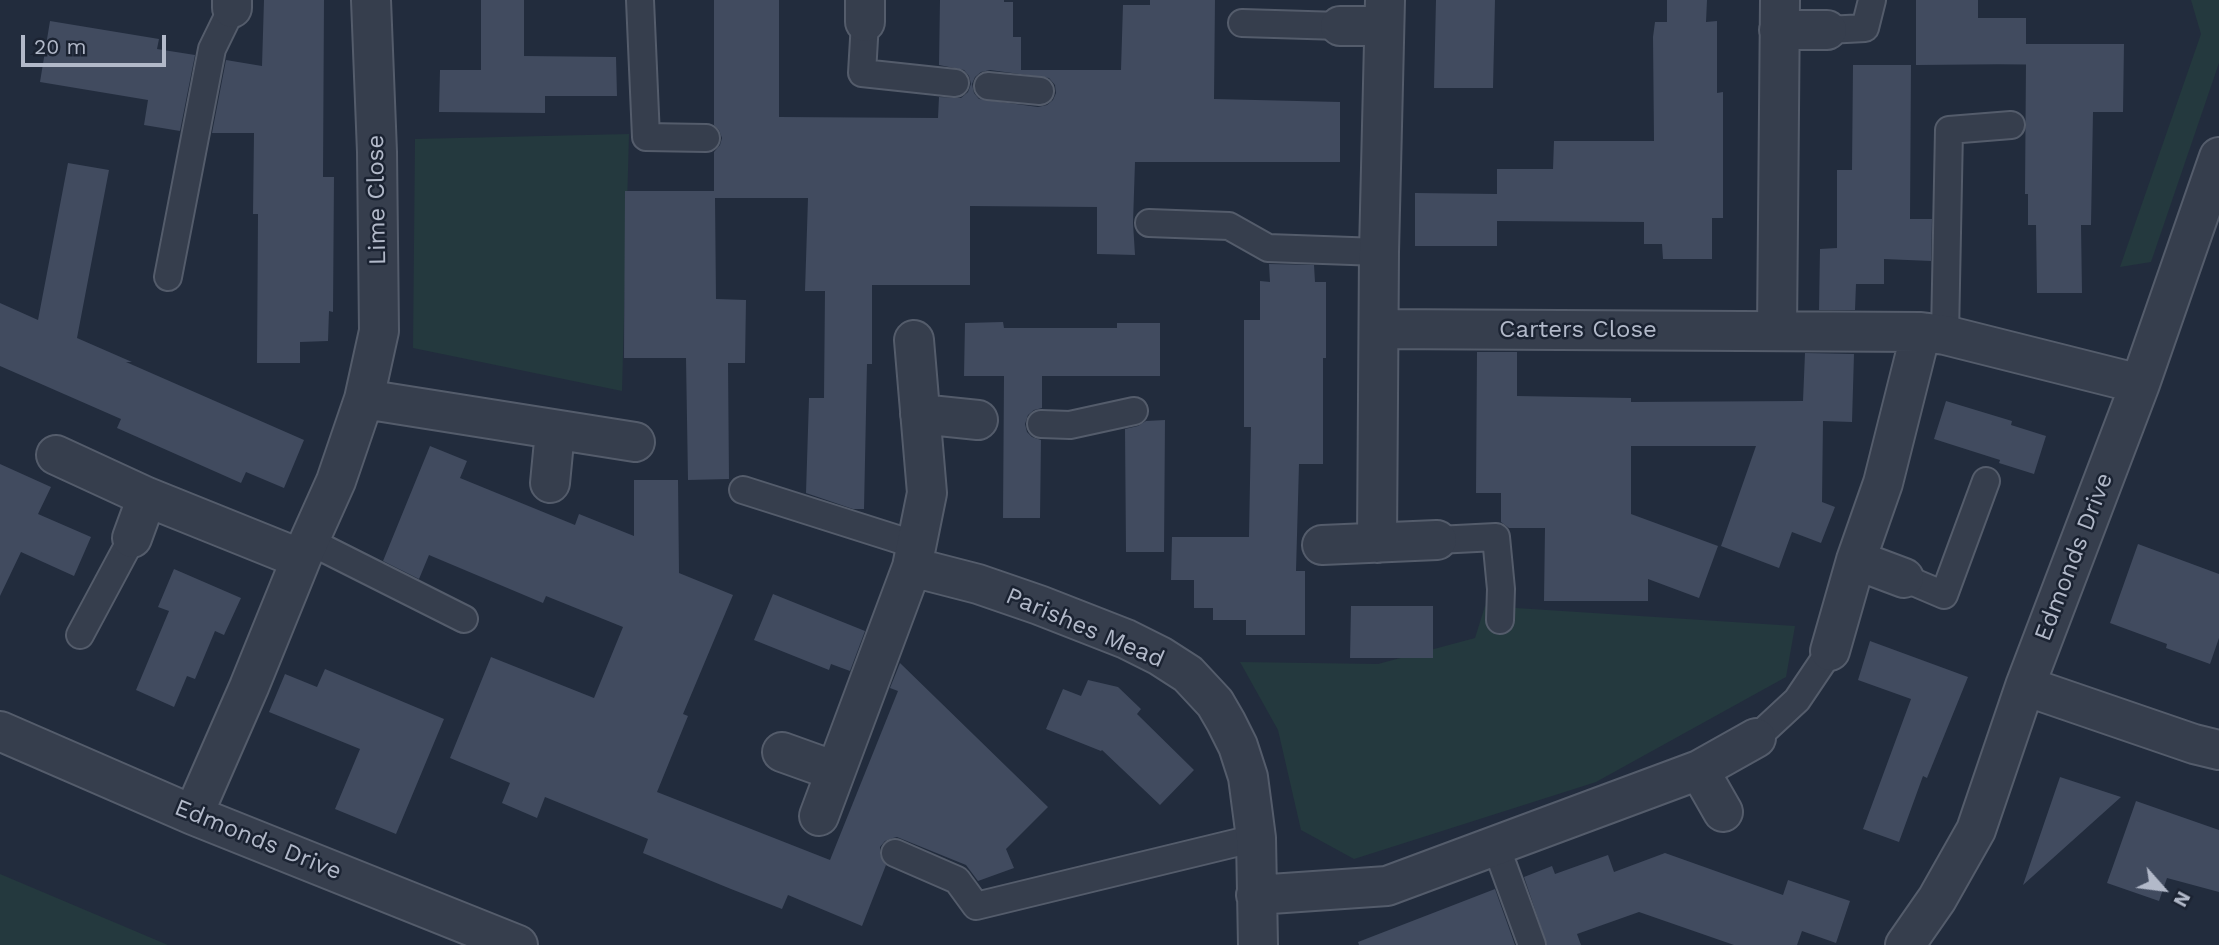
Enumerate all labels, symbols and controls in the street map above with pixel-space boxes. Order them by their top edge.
scale bar [24,21,170,65]
text: 20 m [34,34,86,59]
street label: Lime Close [361,135,393,265]
street label: Carters Close [1499,316,1657,344]
street label: Edmonds Drive [2029,469,2119,645]
street label: Parishes Mead [1001,582,1169,674]
street label: Edmonds Drive [170,793,346,887]
north arrow [2128,854,2198,924]
text: N [2169,887,2195,911]

